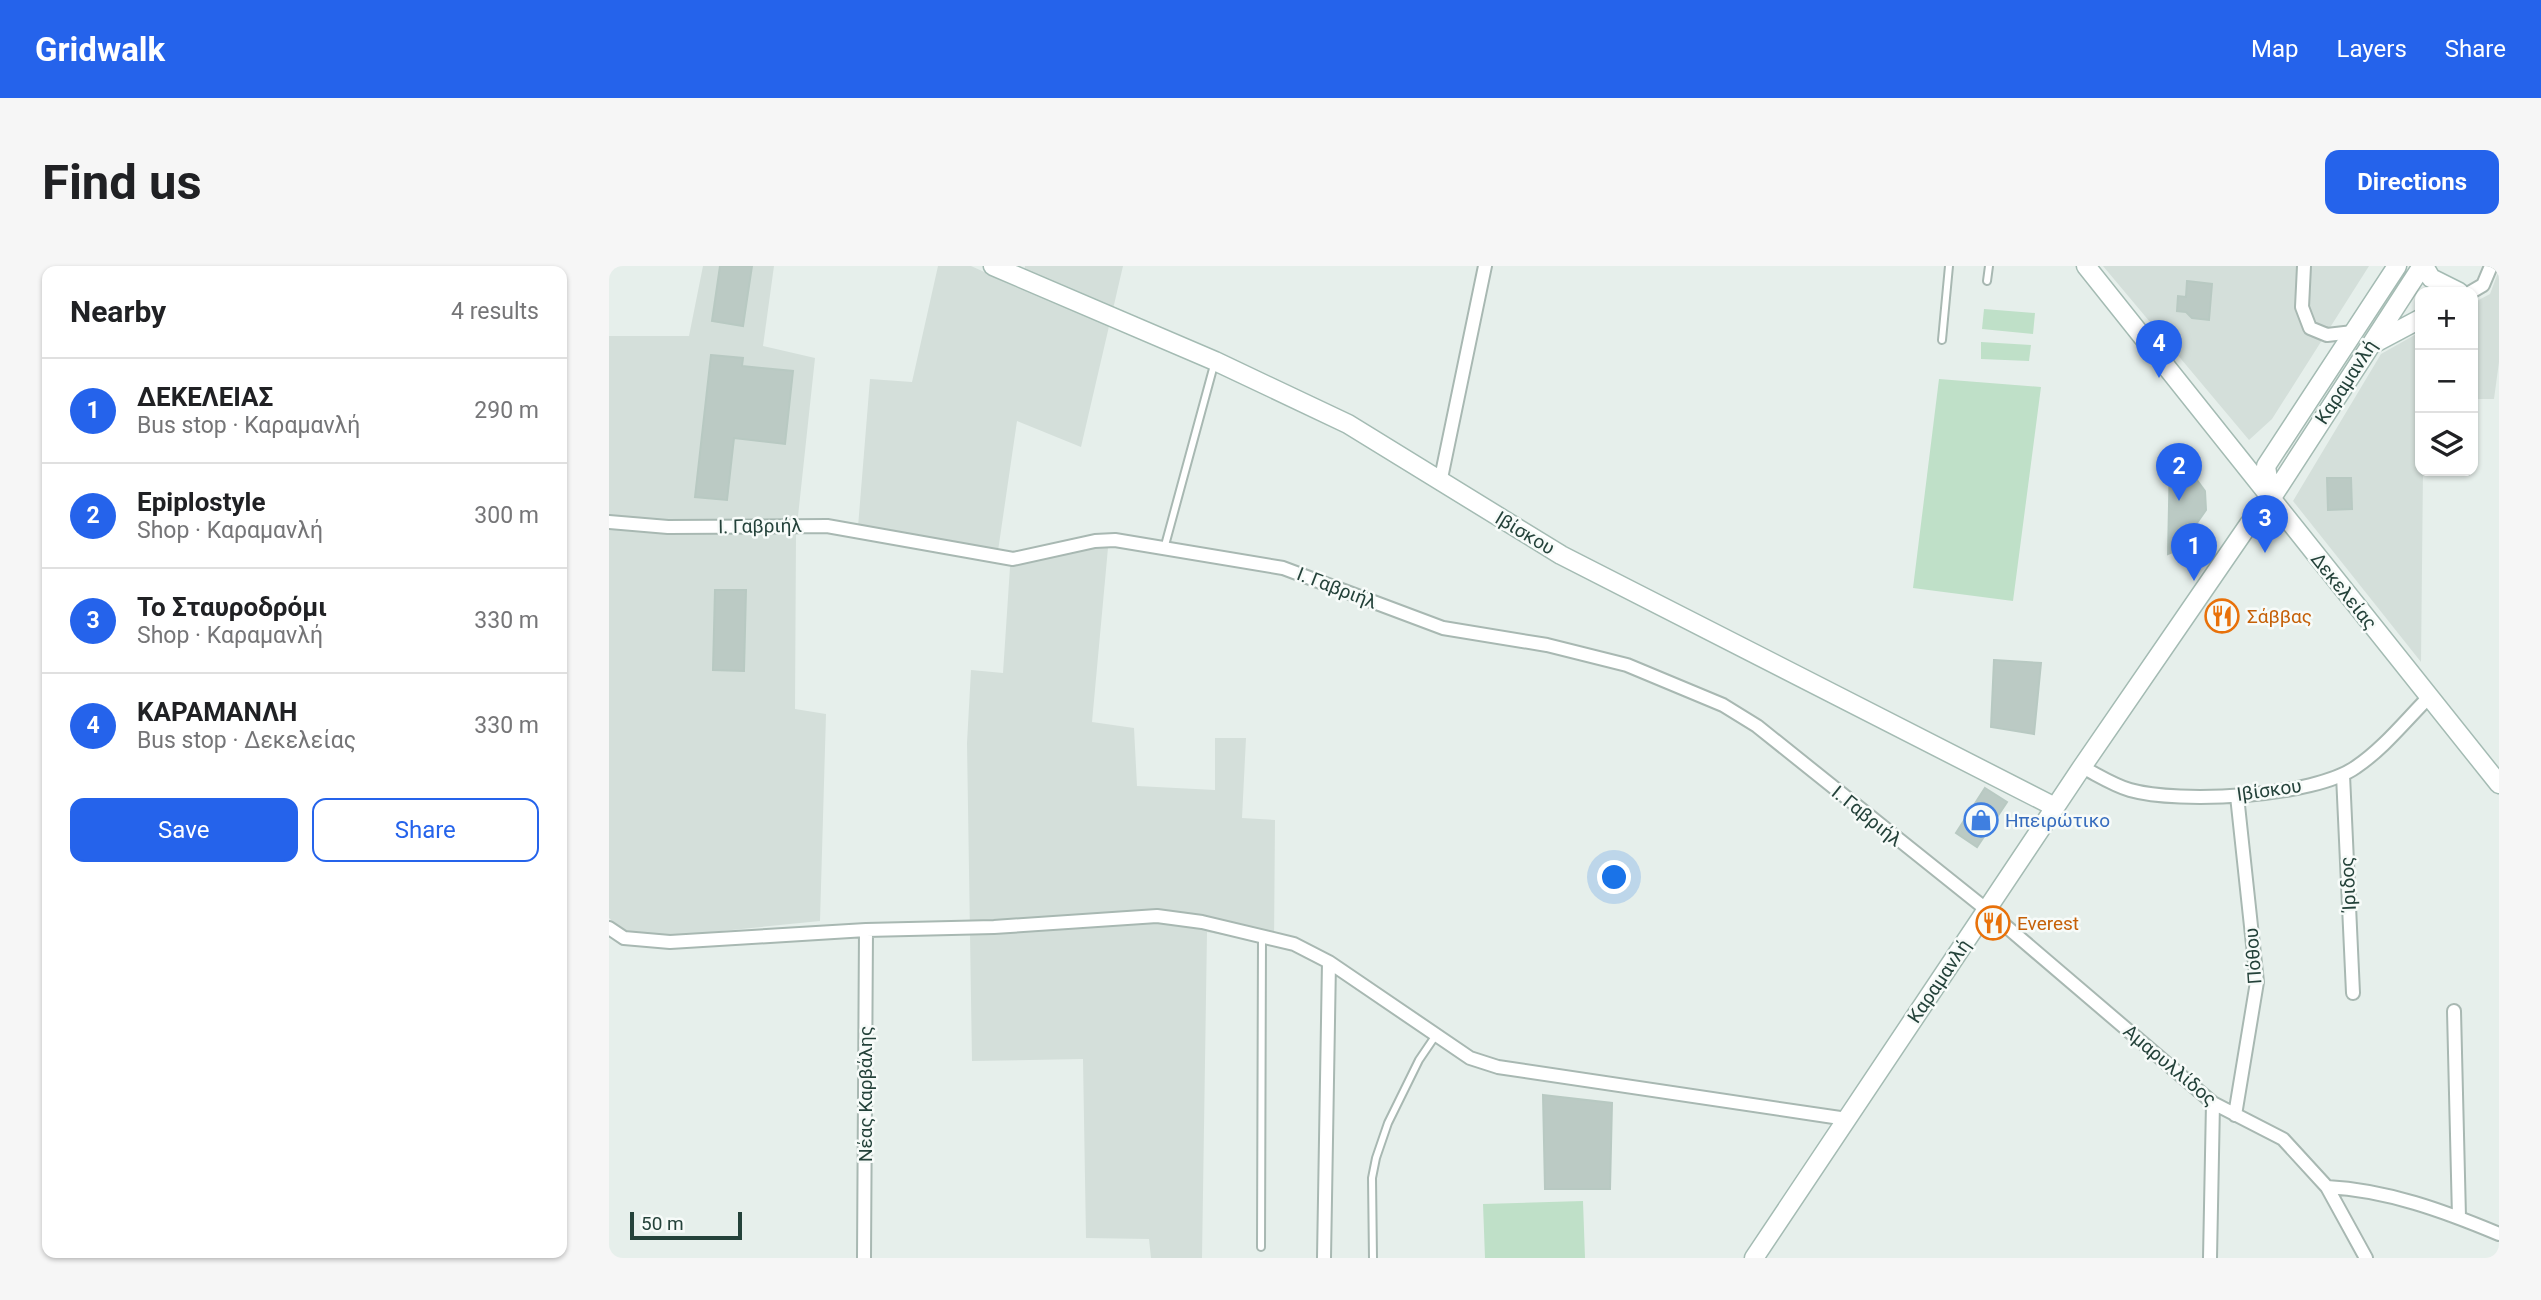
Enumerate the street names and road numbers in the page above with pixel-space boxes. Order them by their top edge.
street label: Καραμανλή [2310,335,2382,429]
street label: Ιβίσκου [1491,506,1559,560]
street label: Ι. Γαβριήλ [718,514,803,538]
street label: Δεκελείας [2306,548,2382,634]
street label: Ι. Γαβριήλ [1294,562,1381,614]
street label: Ιβίσκου [2235,774,2303,806]
street label: Ι. Γαβριήλ [1827,781,1907,852]
street label: Ίριδος [2335,856,2361,913]
street label: Πόθου [2240,927,2266,985]
street label: Καραμανλή [1903,935,1975,1027]
street label: Αμαρυλλίδος [2119,1019,2221,1111]
street label: Νέας Καρβάλης [854,1026,877,1162]

